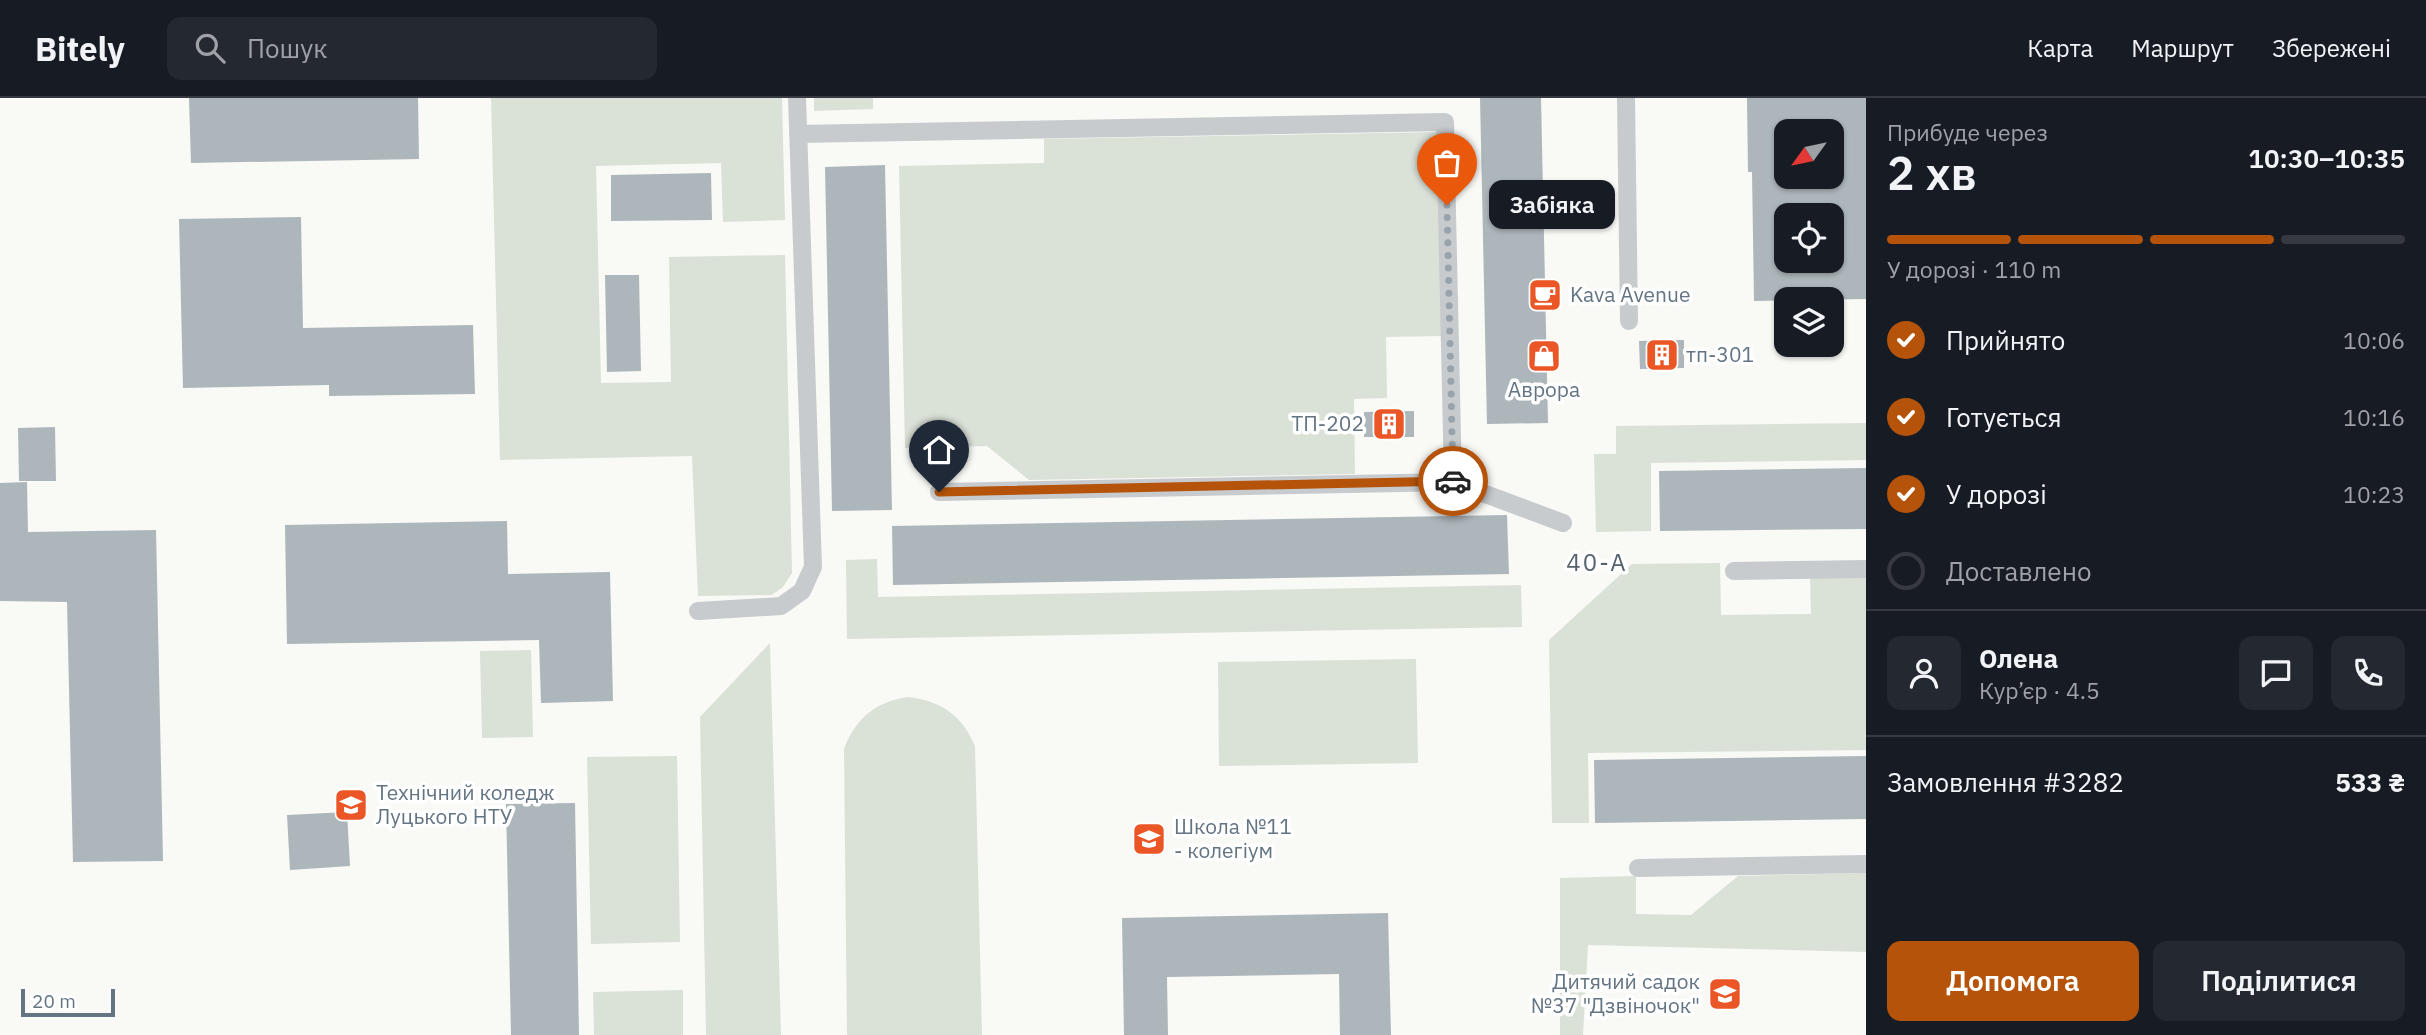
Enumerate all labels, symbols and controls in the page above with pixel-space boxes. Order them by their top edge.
search box [167,17,657,80]
text: Bitely [35,27,125,70]
icon: search [191,29,229,67]
text: Пошук [247,31,328,65]
text: Карта [2027,32,2093,64]
text: Маршрут [2131,32,2234,64]
text: Збережені [2272,32,2391,64]
text: Прибуде через [1887,117,2048,147]
north arrow [1774,119,1844,189]
map controls [1774,119,1844,357]
pin [1417,133,1477,205]
text: 10:30–10:35 [2248,141,2405,175]
text: 2 хв [1887,143,1977,203]
icon: bag [1428,144,1466,182]
callout: Забіяка [1489,180,1615,230]
text: Забіяка [1509,189,1595,219]
button: locate [1774,203,1844,273]
text: У дорозі · 110 m [1887,254,2061,284]
cafe icon: Kava Avenue [1526,276,1564,314]
place label: Kava Avenue [1570,280,1690,308]
button: layers [1774,287,1844,357]
icon: check [1887,321,1925,359]
text: Прийнято [1946,323,2065,357]
text: 10:06 [2343,325,2405,355]
building icon: тп-301 [1643,336,1681,374]
shop icon: Аврора [1525,337,1563,375]
place label: тп-301 [1686,340,1754,368]
place label: Аврора [1508,375,1580,403]
icon: check [1887,398,1925,436]
text: Готується [1946,400,2062,434]
text: 10:16 [2343,402,2405,432]
building icon: ТП-202 [1370,405,1408,443]
place label: ТП-202 [1291,409,1364,437]
pin [909,420,969,492]
icon: home [920,431,958,469]
courier [1418,446,1488,516]
icon: car [1434,462,1472,500]
icon: check [1887,475,1925,513]
text: У дорозі [1946,477,2047,511]
text: 10:23 [2343,479,2405,509]
district label: 40-А [1566,546,1628,578]
text: Доставлено [1946,554,2092,588]
button: person [1887,636,1961,710]
button: chat [2239,636,2313,710]
button: phone [2331,636,2405,710]
text: Олена [1979,641,2058,675]
text: Кур’єр · 4.5 [1979,675,2100,705]
text: Замовлення #3282 [1887,765,2124,799]
text: 533 ₴ [2335,765,2405,799]
place label: Технічний коледж Луцького НТУ [376,778,554,830]
school or university icon: Технічний коледж Луцького НТУ [332,786,370,824]
place label: Школа №11 - колегіум [1174,812,1292,864]
school or university icon: Школа №11 - колегіум [1130,820,1168,858]
button: Допомога [1887,941,2139,1021]
button: Поділитися [2153,941,2405,1021]
place label: Дитячий садок №37 "Дзвіночок" [1531,967,1700,1019]
school or university icon: Дитячий садок №37 "Дзвіночок" [1706,975,1744,1013]
scale bar [21,986,116,1018]
text: 20 m [32,989,76,1013]

